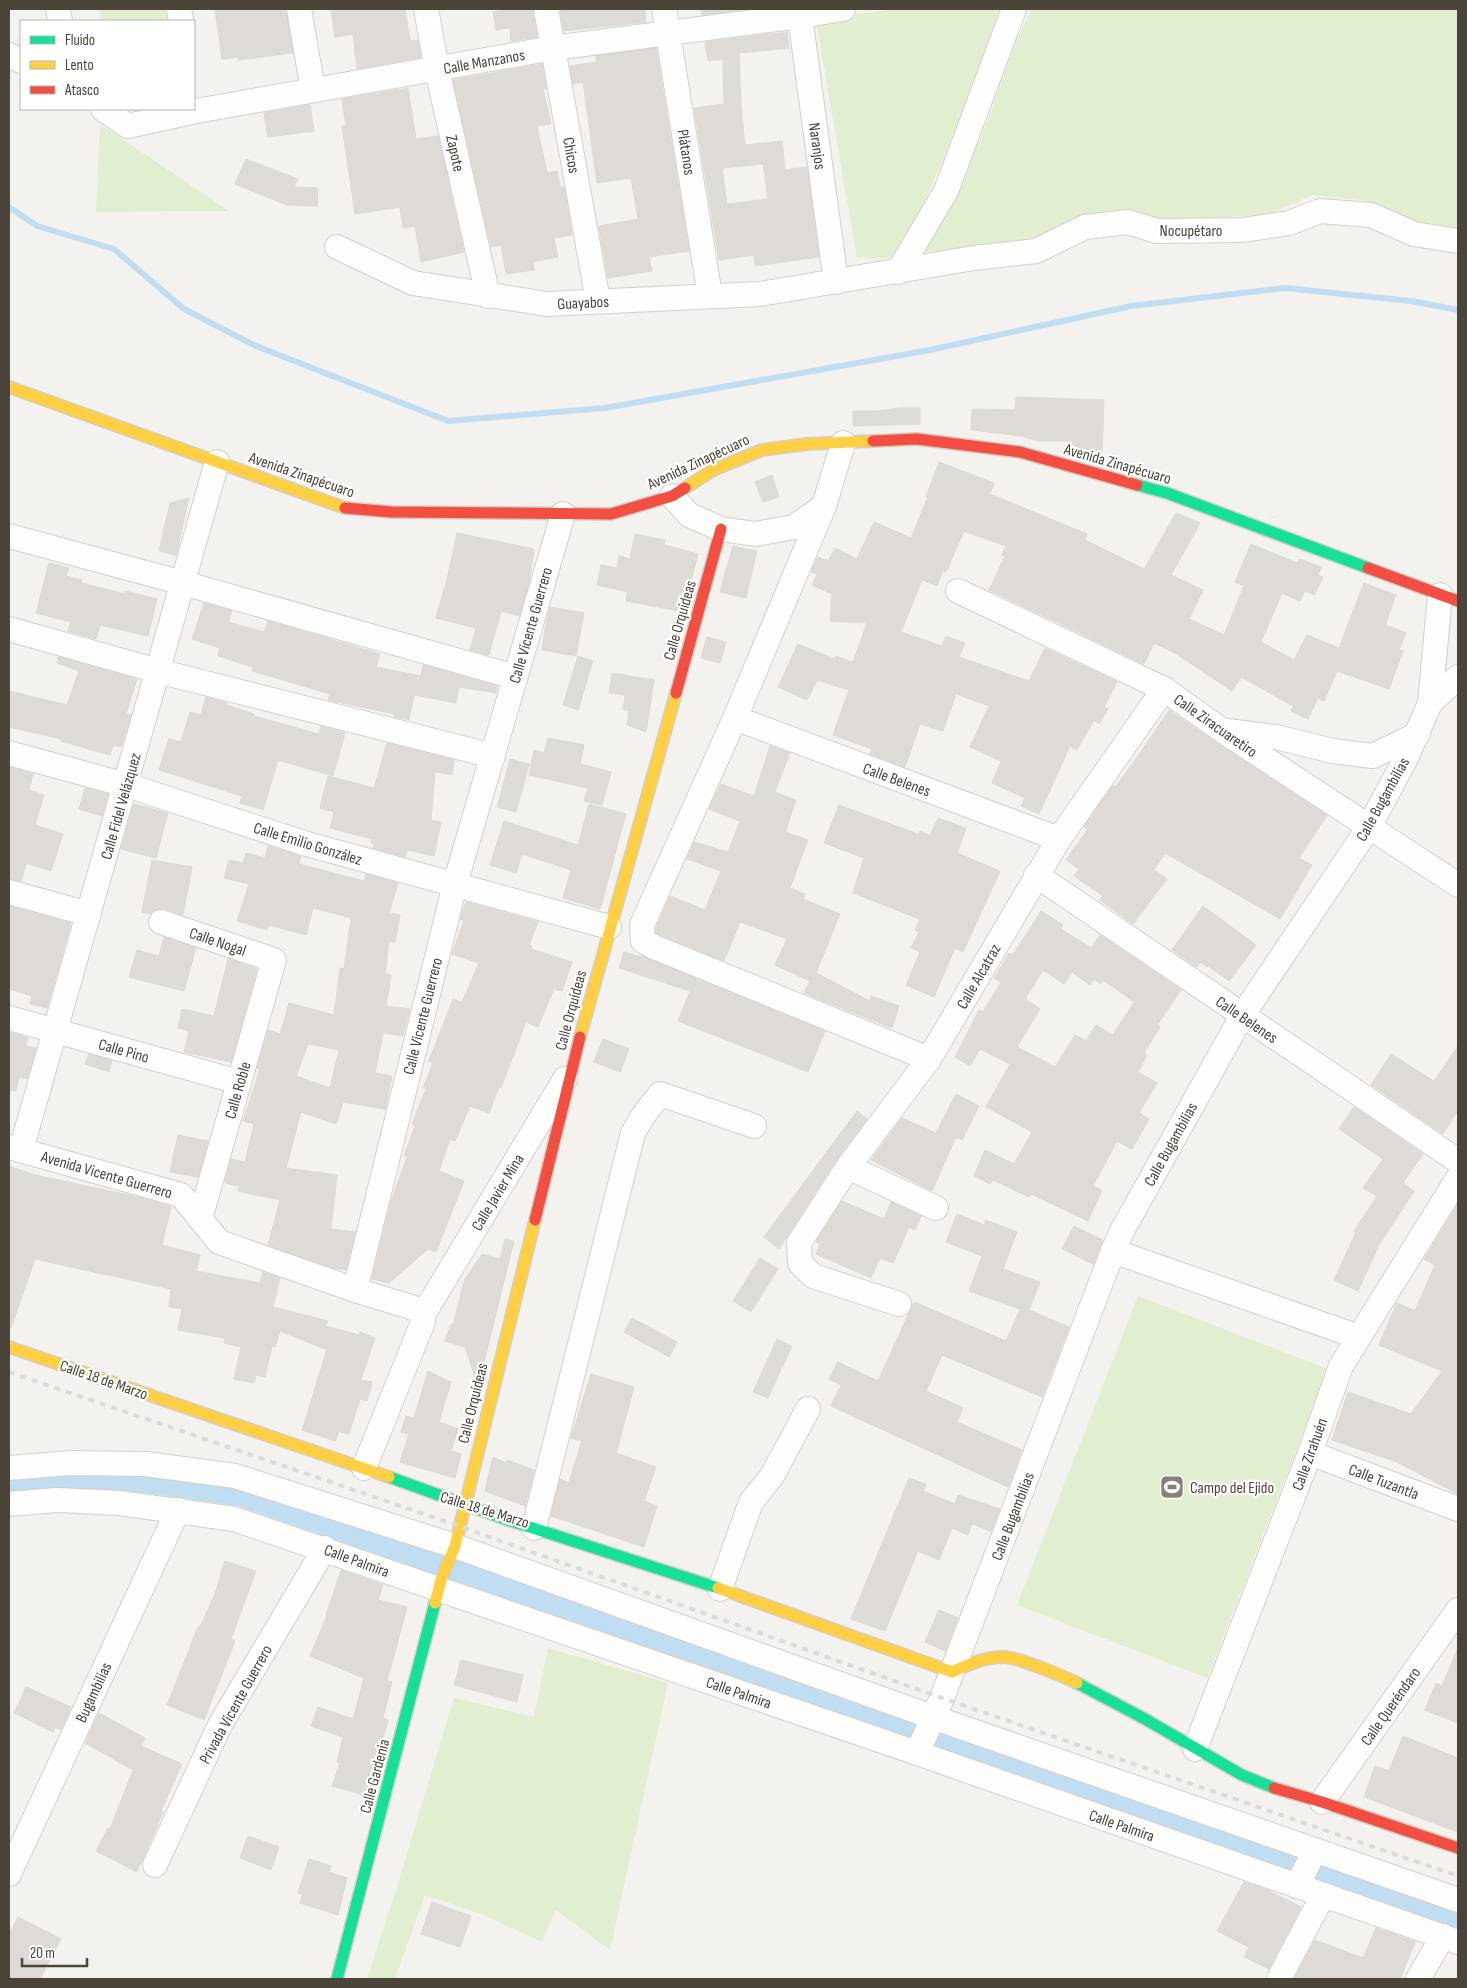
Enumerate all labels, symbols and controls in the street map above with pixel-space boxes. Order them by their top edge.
legend [20,20,195,110]
text: Fluido [65,31,95,50]
street label: Calle Manzanos [442,46,527,79]
text: Lento [65,56,94,75]
text: Atasco [64,81,99,100]
street label: Naranjos [804,122,829,171]
street label: Plátanos [673,128,699,177]
street label: Zapote [441,133,468,174]
street label: Chicos [558,136,583,175]
street label: Nocupétaro [1160,222,1222,241]
street label: Guayabos [557,293,610,314]
street label: Avenida Zinapécuaro [644,430,753,495]
street label: Avenida Zinapécuaro [1061,440,1173,489]
street label: Avenida Zinapécuaro [245,448,357,502]
street label: Calle Vicente Guerrero [506,565,557,686]
street label: Calle Orquídeas [660,578,701,663]
street label: Calle Ziracuaretiro [1170,690,1261,762]
street label: Calle Fidel Velázquez [97,751,146,862]
street label: Calle Bugambilias [1353,754,1414,845]
street label: Calle Belenes [860,759,933,801]
street label: Calle Emilio González [251,819,364,870]
street label: Calle Nogal [187,924,248,961]
street label: Calle Alcatraz [953,941,1006,1013]
street label: Calle Vicente Guerrero [400,956,447,1077]
street label: Calle Orquídeas [552,968,591,1053]
street label: Calle Belenes [1212,993,1281,1048]
street label: Calle Pino [96,1035,151,1068]
street label: Calle Roble [221,1060,256,1121]
street label: Calle Bugambilias [1141,1099,1202,1190]
street label: Avenida Vicente Guerrero [38,1147,174,1203]
street label: Calle Javier Mina [468,1151,529,1235]
street label: Calle 18 de Marzo [57,1356,150,1404]
street label: Calle Orquídeas [454,1361,493,1446]
street label: Calle Zirahuén [1289,1416,1332,1493]
street label: Calle Tuzantla [1346,1460,1421,1504]
street label: Calle Bugambilias [988,1470,1039,1563]
sports icon: Campo del Ejido [1159,1474,1185,1500]
place label: Campo del Ejido [1190,1479,1274,1498]
street label: Calle 18 de Marzo [438,1488,531,1533]
street label: Calle Palmira [321,1541,392,1582]
street label: Privada Vicente Guerrero [196,1642,277,1767]
street label: Bugambilias [72,1659,117,1726]
street label: Calle Queréndaro [1357,1664,1425,1750]
street label: Calle Palmira [703,1673,774,1713]
street label: Calle Gardenia [356,1737,394,1816]
street label: Calle Palmira [1086,1806,1157,1846]
scale bar [22,1936,88,1968]
text: 20 m [30,1944,55,1963]

